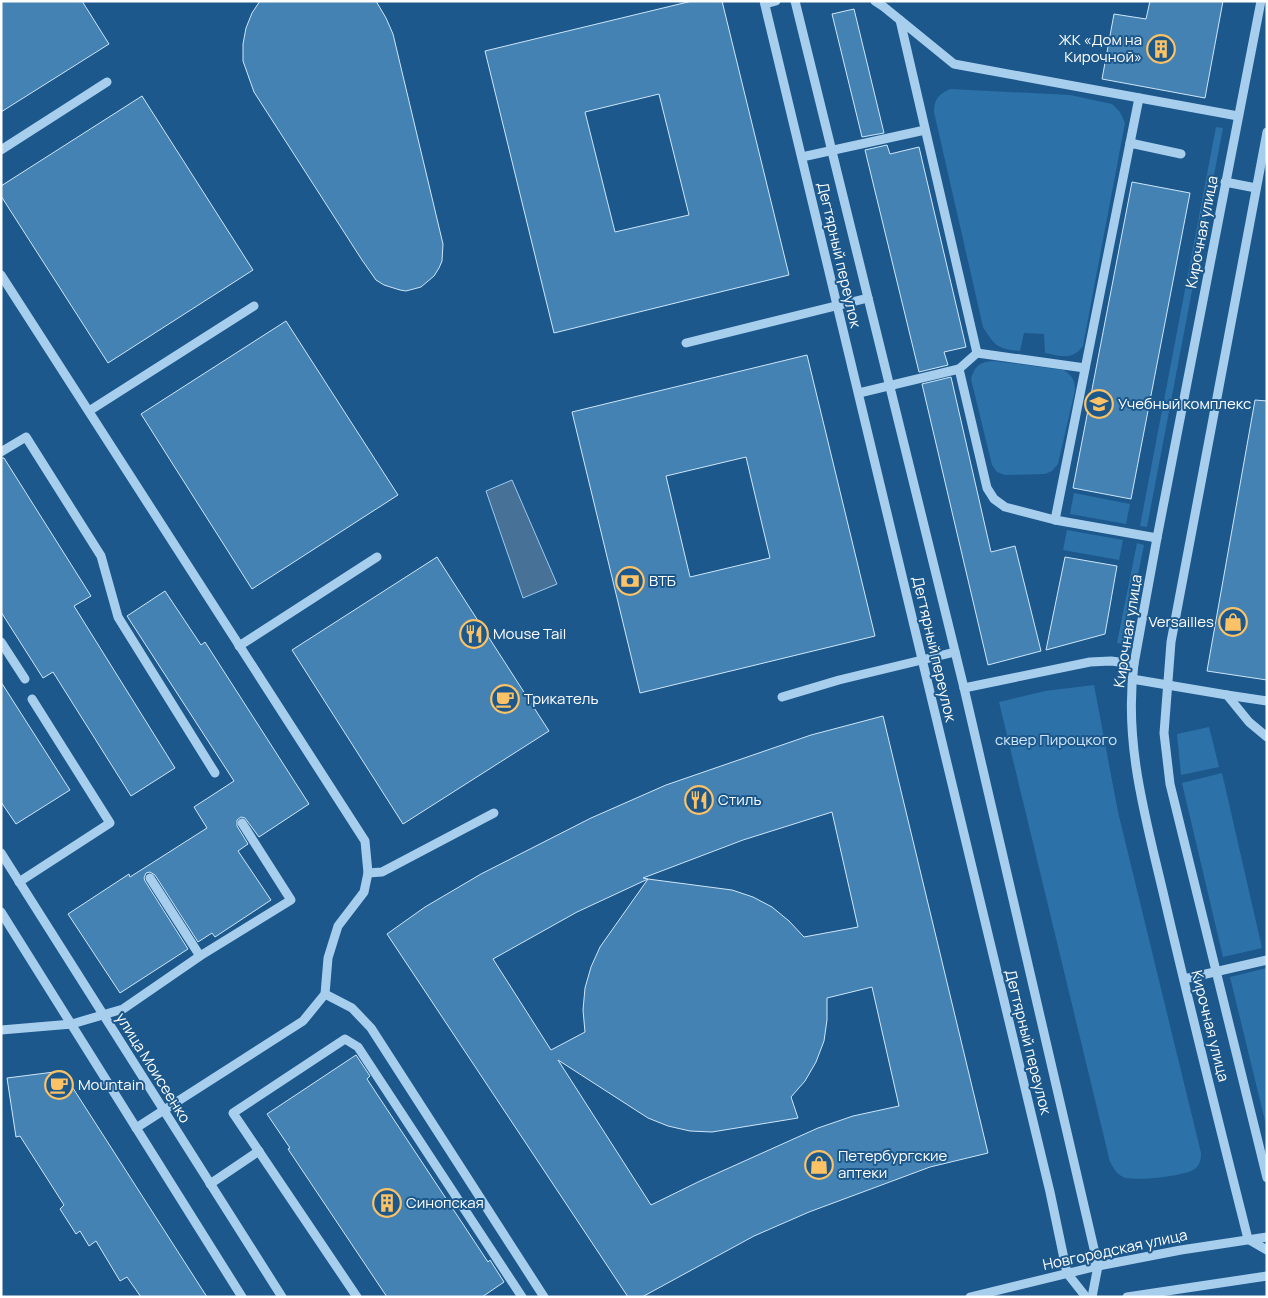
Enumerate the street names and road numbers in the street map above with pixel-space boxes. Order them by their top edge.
street label: Кирочная улица [1180,174,1223,290]
street label: Дегтярный переулок [812,180,867,330]
street label: Кирочная улица [1108,573,1147,689]
street label: Дегтярный переулок [907,574,962,724]
street label: Дегтярный переулок [1000,967,1057,1117]
street label: Кирочная улица [1186,968,1234,1084]
street label: улица Моисеенко [111,1009,196,1127]
street label: Новгородская улица [1041,1224,1189,1275]

